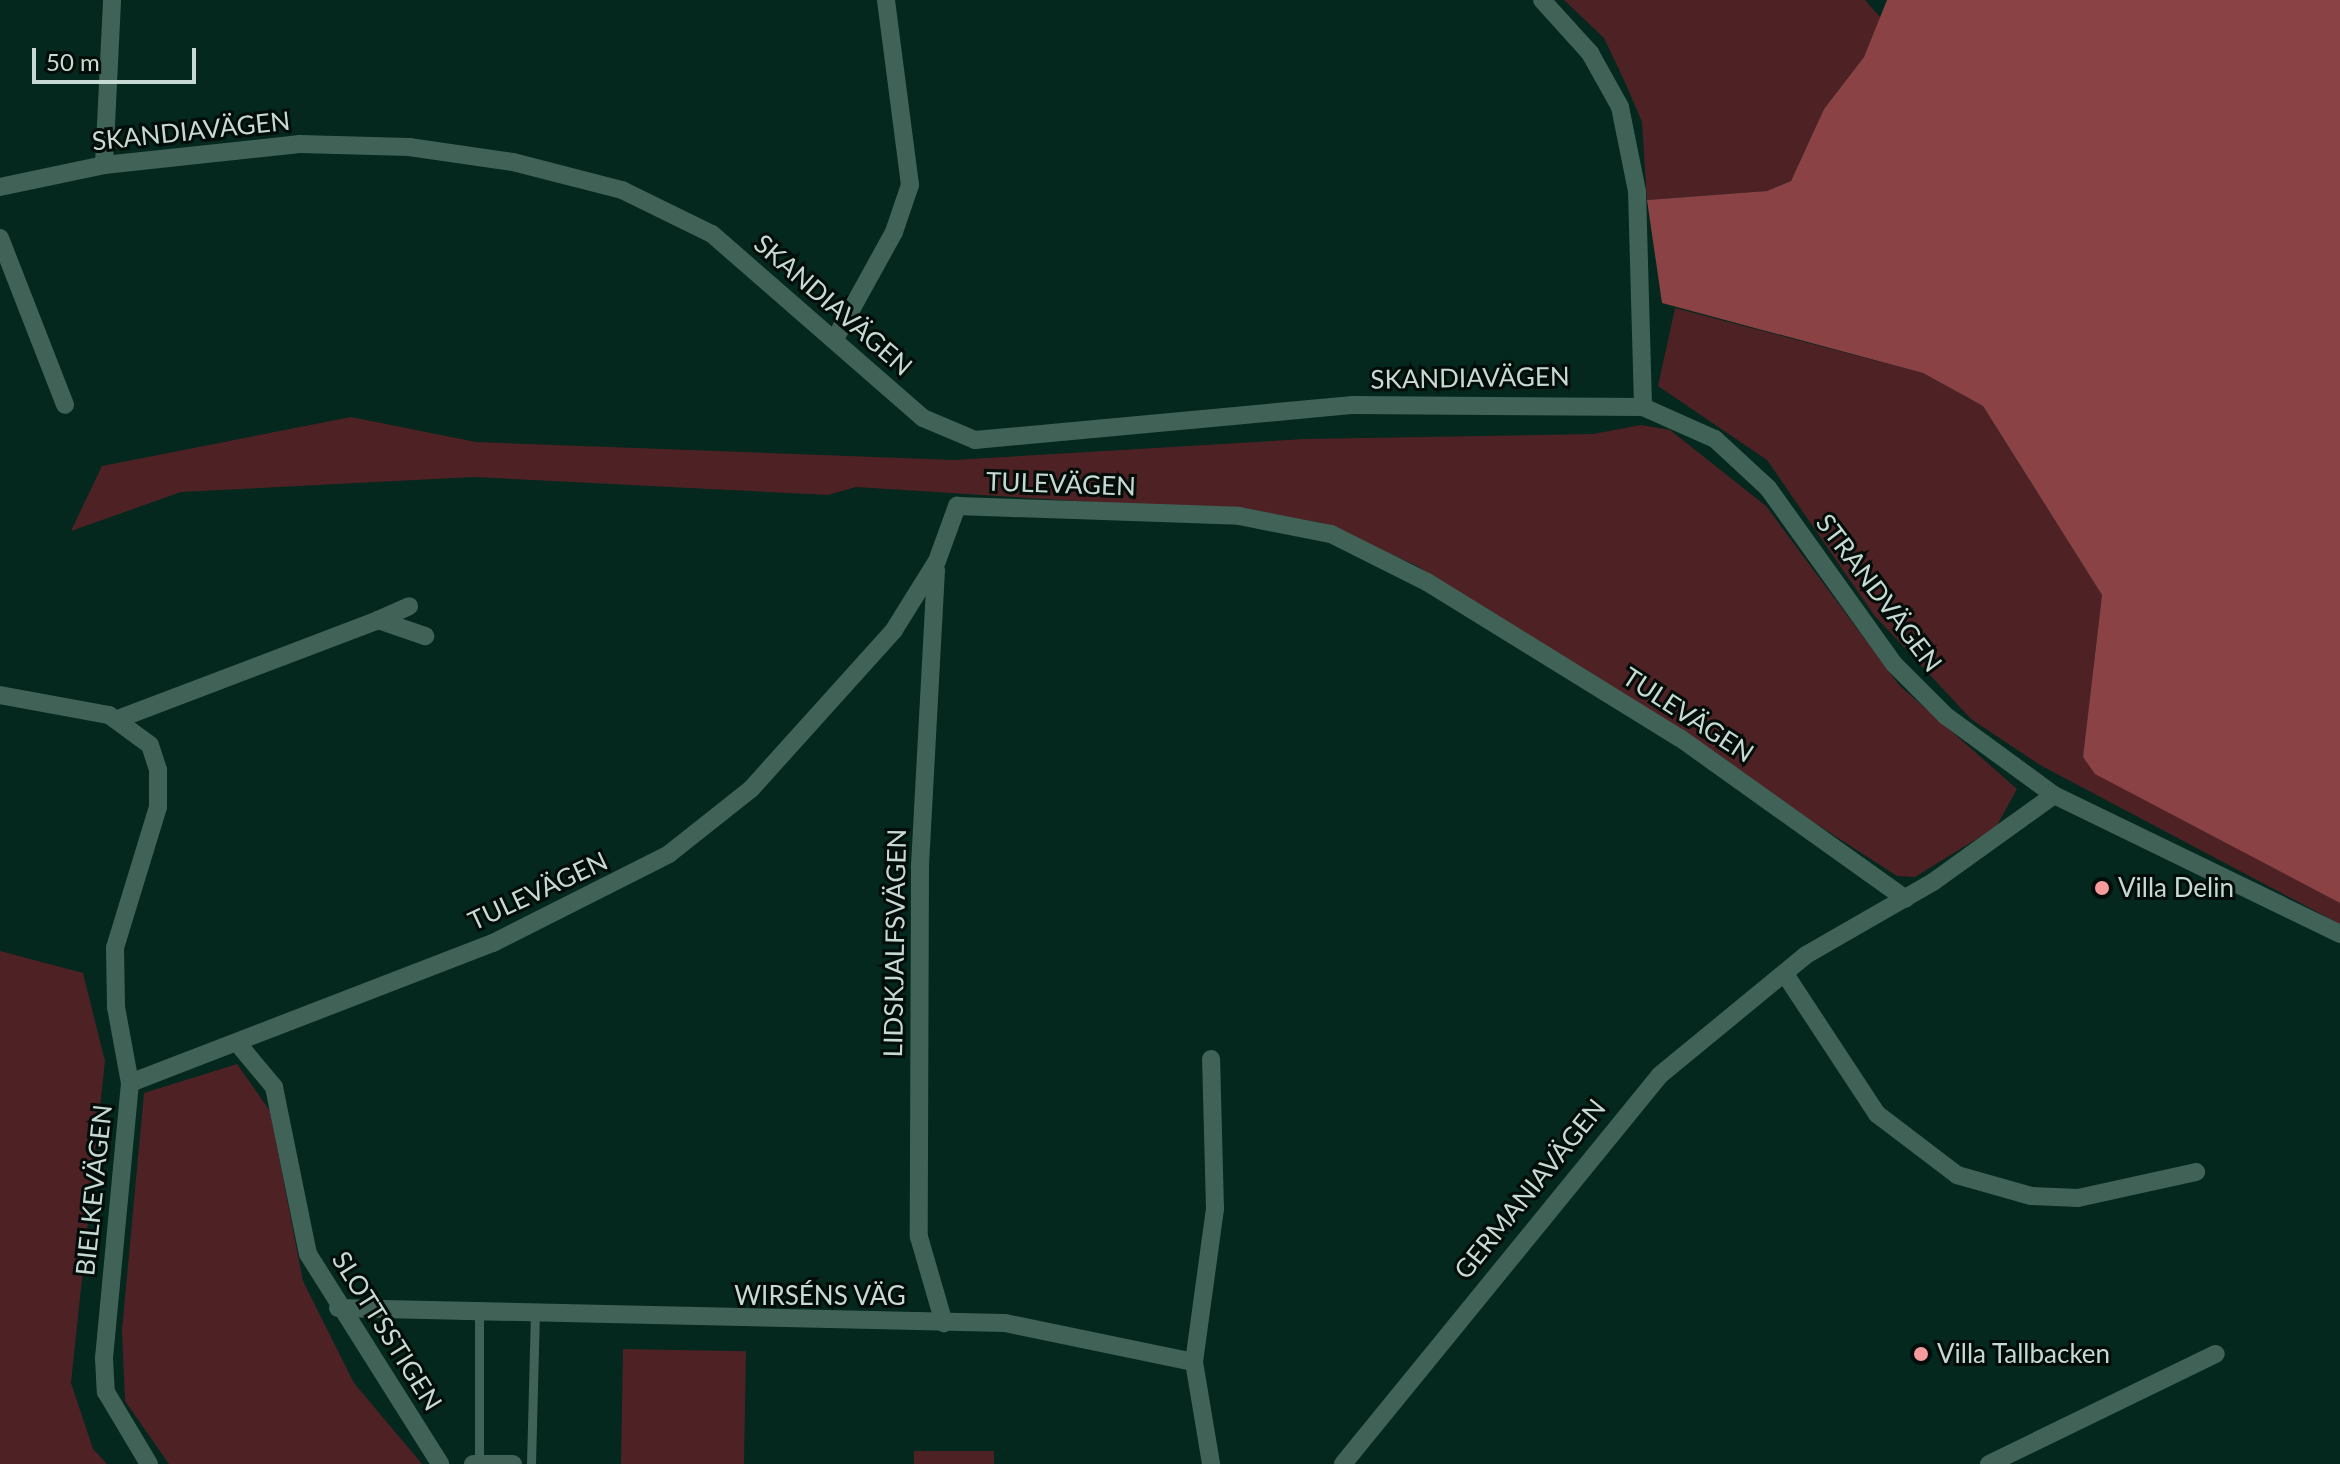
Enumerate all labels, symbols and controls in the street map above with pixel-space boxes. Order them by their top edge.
scale bar [36,32,200,82]
text: 50 m [46,47,100,76]
street label: SKANDIAVÄGEN [90,105,292,157]
street label: SKANDIAVÄGEN [748,228,918,382]
street label: SKANDIAVÄGEN [1370,361,1570,395]
street label: TULEVÄGEN [985,466,1137,502]
street label: STRANDVÄGEN [1809,508,1949,678]
street label: TULEVÄGEN [1617,661,1759,769]
street label: LIDSKJALFSVÄGEN [877,828,913,1058]
street label: TULEVÄGEN [463,845,613,937]
place label: Villa Delin [2118,872,2234,904]
marker: Villa Delin [2093,879,2111,897]
street label: GERMANIAVÄGEN [1448,1093,1612,1285]
street label: BIELKEVÄGEN [70,1103,118,1277]
street label: SLOTTSSTIGEN [326,1246,448,1416]
street label: WIRSÉNS VÄG [734,1280,906,1312]
place label: Villa Tallbacken [1937,1338,2111,1370]
marker: Villa Tallbacken [1912,1345,1930,1363]

